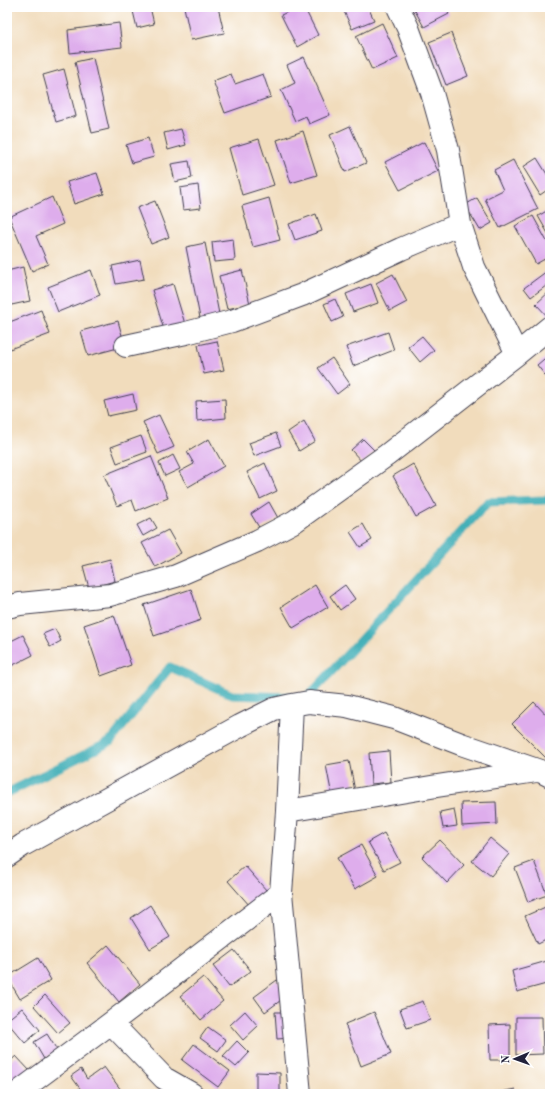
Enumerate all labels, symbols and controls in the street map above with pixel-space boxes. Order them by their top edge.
north arrow [495,1039,535,1079]
text: N [501,1054,512,1064]

